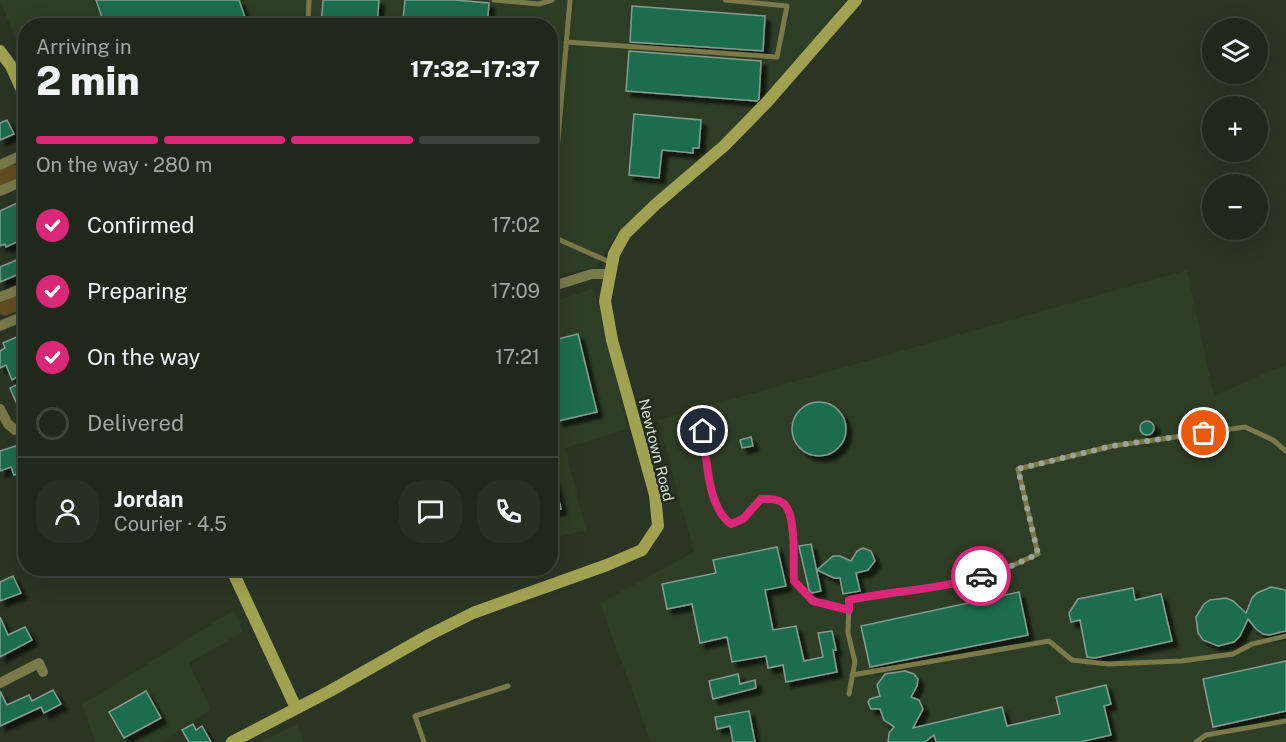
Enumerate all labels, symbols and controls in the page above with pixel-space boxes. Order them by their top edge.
map controls [1202,18,1268,240]
button: layers [1202,18,1268,84]
text: Arriving in [36,35,131,59]
text: 17:32–17:37 [410,56,540,82]
text: 2 min [36,58,140,104]
button: + [1202,96,1268,162]
text: On the way · 280 m [36,153,212,177]
button: − [1202,174,1268,240]
icon: check [36,209,69,242]
text: Confirmed [87,212,194,238]
text: 17:02 [491,213,540,237]
icon: check [36,275,69,308]
text: Preparing [87,278,188,304]
text: 17:09 [491,279,540,303]
icon: check [36,341,69,374]
text: On the way [87,344,200,370]
text: 17:21 [495,345,540,369]
street label: Newtown Road [636,397,677,503]
pin [677,405,728,456]
pin [1178,407,1229,458]
text: Delivered [87,410,184,436]
icon: home [686,414,719,447]
icon: bag [1187,416,1220,449]
button: person [36,480,99,543]
button: chat [399,480,462,543]
button: phone [477,480,540,543]
text: Jordan [114,486,183,512]
text: Courier · 4.5 [114,512,227,536]
courier [951,546,1011,606]
icon: car [965,560,998,593]

